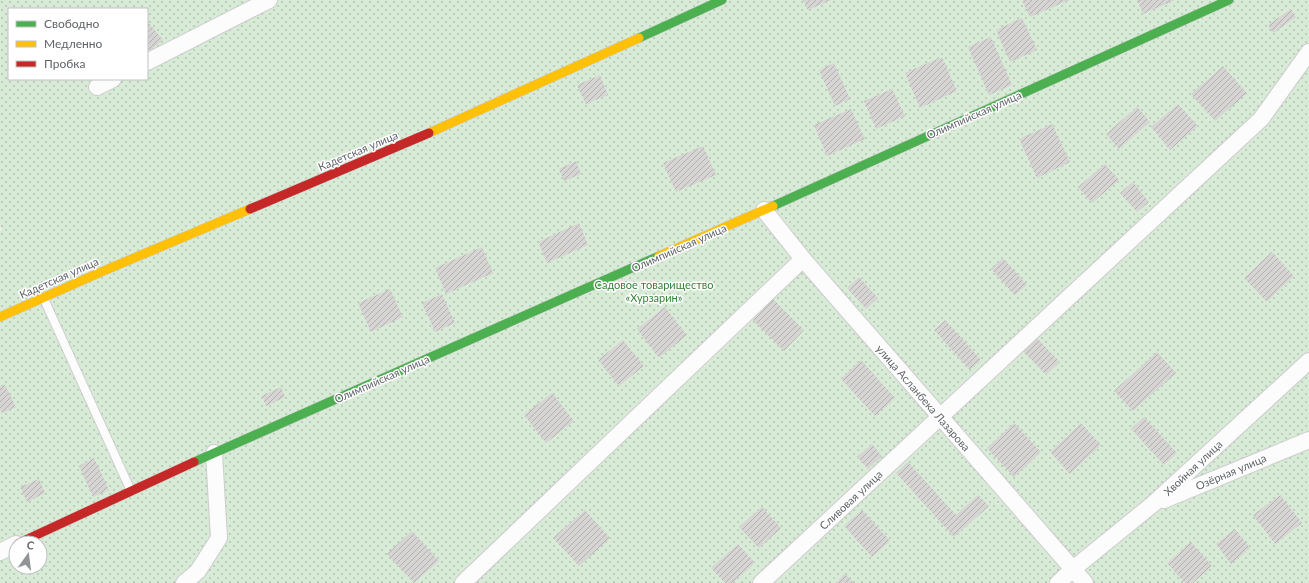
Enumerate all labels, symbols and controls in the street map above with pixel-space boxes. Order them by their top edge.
legend [8,8,148,80]
text: Свободно [44,16,100,31]
text: Медленно [44,36,103,51]
text: Пробка [44,56,85,71]
street label: Олимпийская улица [924,88,1023,141]
street label: Кадетская улица [316,128,400,173]
street label: Олимпийская улица [629,221,728,274]
street label: Кадетская улица [17,254,100,301]
park label: Садовое товарищество «Хурзарин» [595,278,713,304]
street label: улица Асланбека Лазарова [874,342,973,454]
street label: Олимпийская улица [332,352,431,405]
street label: Хвойная улица [1161,437,1225,498]
street label: Озёрная улица [1194,451,1268,492]
street label: Сливовая улица [817,467,885,532]
north arrow [8,535,48,575]
text: С [25,538,36,552]

